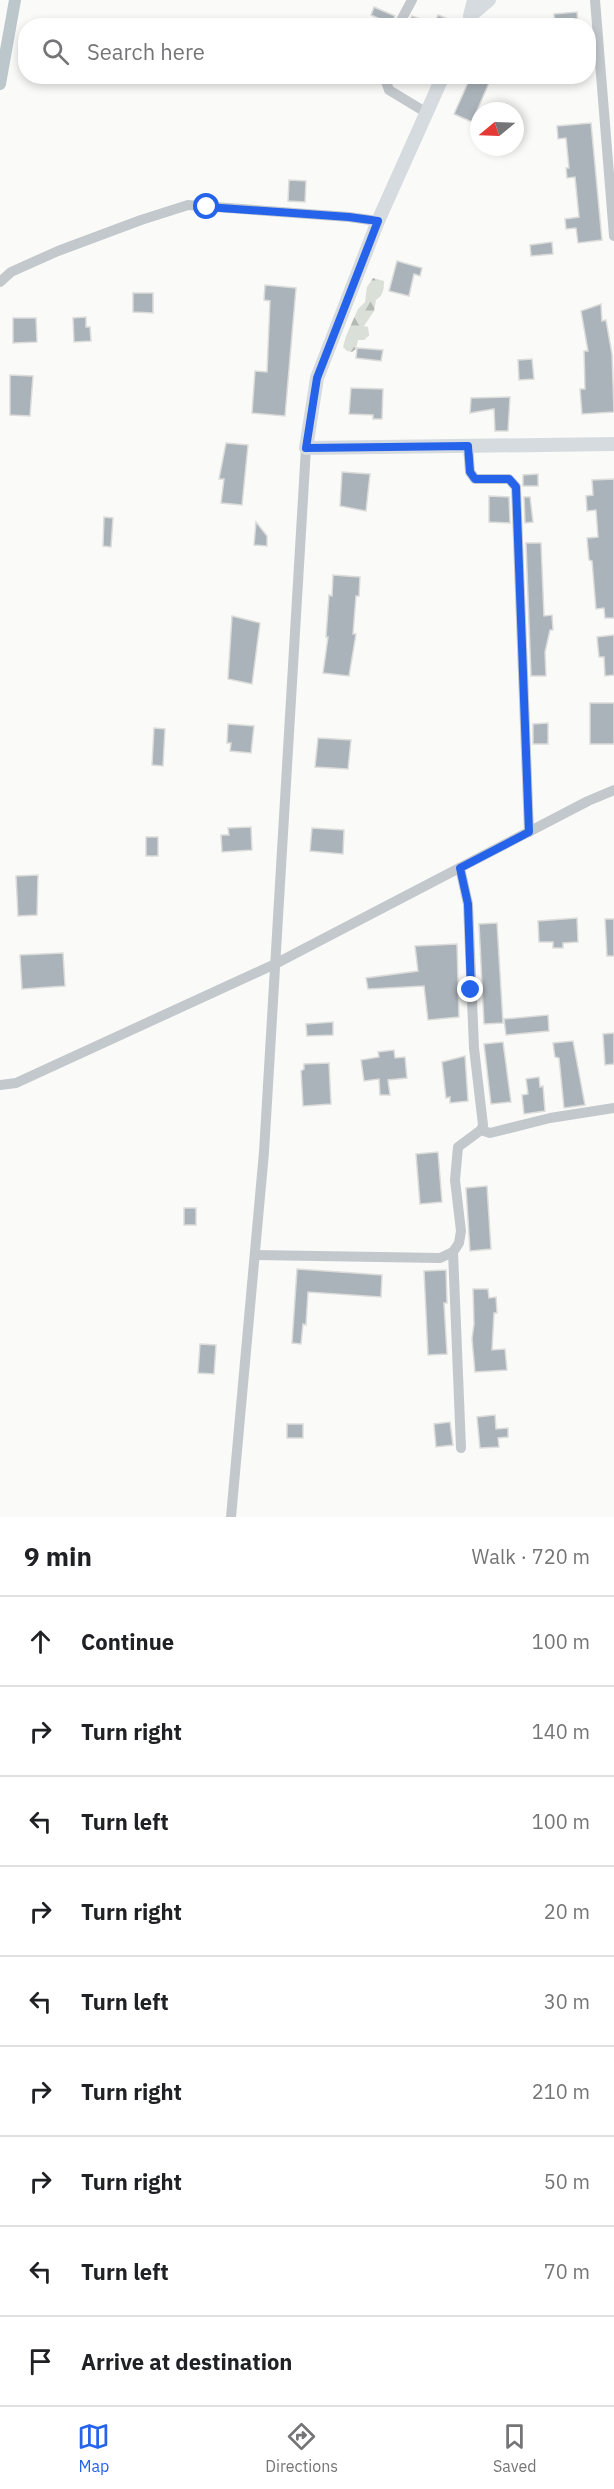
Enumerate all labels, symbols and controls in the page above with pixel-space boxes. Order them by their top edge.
search box [18,18,596,84]
icon: search [39,35,72,68]
text: Search here [87,37,205,66]
north arrow [470,102,524,156]
route start [193,193,219,219]
route end [457,976,483,1002]
text: 9 min [24,1539,92,1573]
text: Walk · 720 m [472,1543,590,1570]
icon: ahead [24,1625,57,1658]
text: Continue [81,1627,174,1656]
text: 100 m [532,1628,590,1655]
icon: right [24,1715,57,1748]
text: Turn right [81,1717,182,1746]
text: 140 m [532,1718,590,1745]
icon: left [24,1805,57,1838]
text: Turn left [81,1807,169,1836]
text: 100 m [532,1808,590,1835]
icon: right [24,1895,57,1928]
text: Turn right [81,1897,182,1926]
text: 20 m [544,1898,590,1925]
icon: left [24,1985,57,2018]
text: Turn left [81,1987,169,2016]
text: 30 m [544,1988,590,2015]
icon: right [24,2075,57,2108]
text: Turn right [81,2077,182,2106]
text: 210 m [532,2078,590,2105]
icon: right [24,2165,57,2198]
text: Turn right [81,2167,182,2196]
text: 50 m [544,2168,590,2195]
icon: left [24,2255,57,2288]
text: Turn left [81,2257,169,2286]
text: 70 m [544,2258,590,2285]
icon: arrive [24,2345,57,2378]
text: Arrive at destination [81,2347,292,2376]
tab: Map [77,2420,110,2476]
tab: Directions [265,2420,338,2476]
tab: Saved [493,2420,537,2476]

